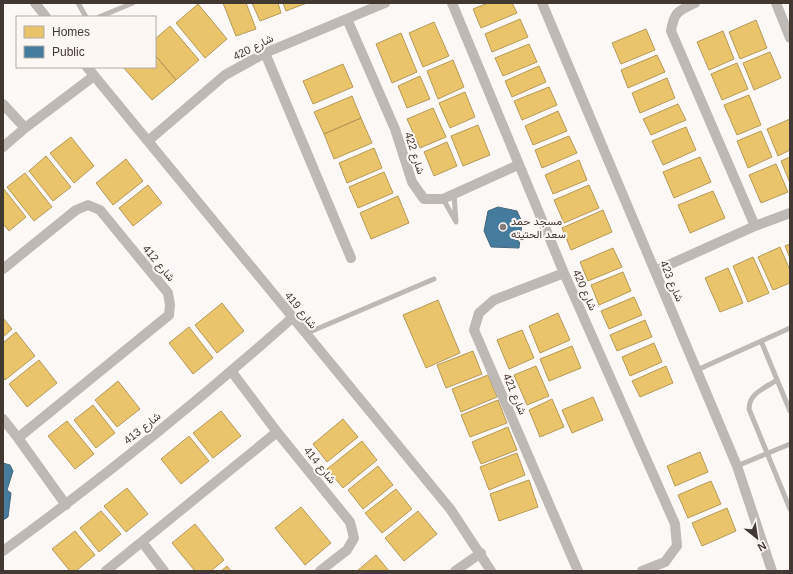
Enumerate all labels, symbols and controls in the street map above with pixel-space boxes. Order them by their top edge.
legend [16,16,156,68]
text: Homes [52,25,90,39]
street label: شارع 420 [231,32,276,64]
text: Public [52,45,85,59]
street label: شارع 422 [401,130,428,176]
place label: مسجد حمد سعد الحتيته [511,215,566,241]
marker: مسجد حمد سعد الحتيته [498,222,508,232]
street label: شارع 412 [139,242,178,285]
street label: شارع 423 [656,259,686,304]
street label: شارع 420 [569,268,599,313]
street label: شارع 419 [281,289,320,332]
street label: شارع 421 [499,372,529,417]
street label: شارع 413 [121,409,164,448]
street label: شارع 414 [300,444,339,487]
north arrow [737,518,777,558]
text: N [756,539,768,554]

